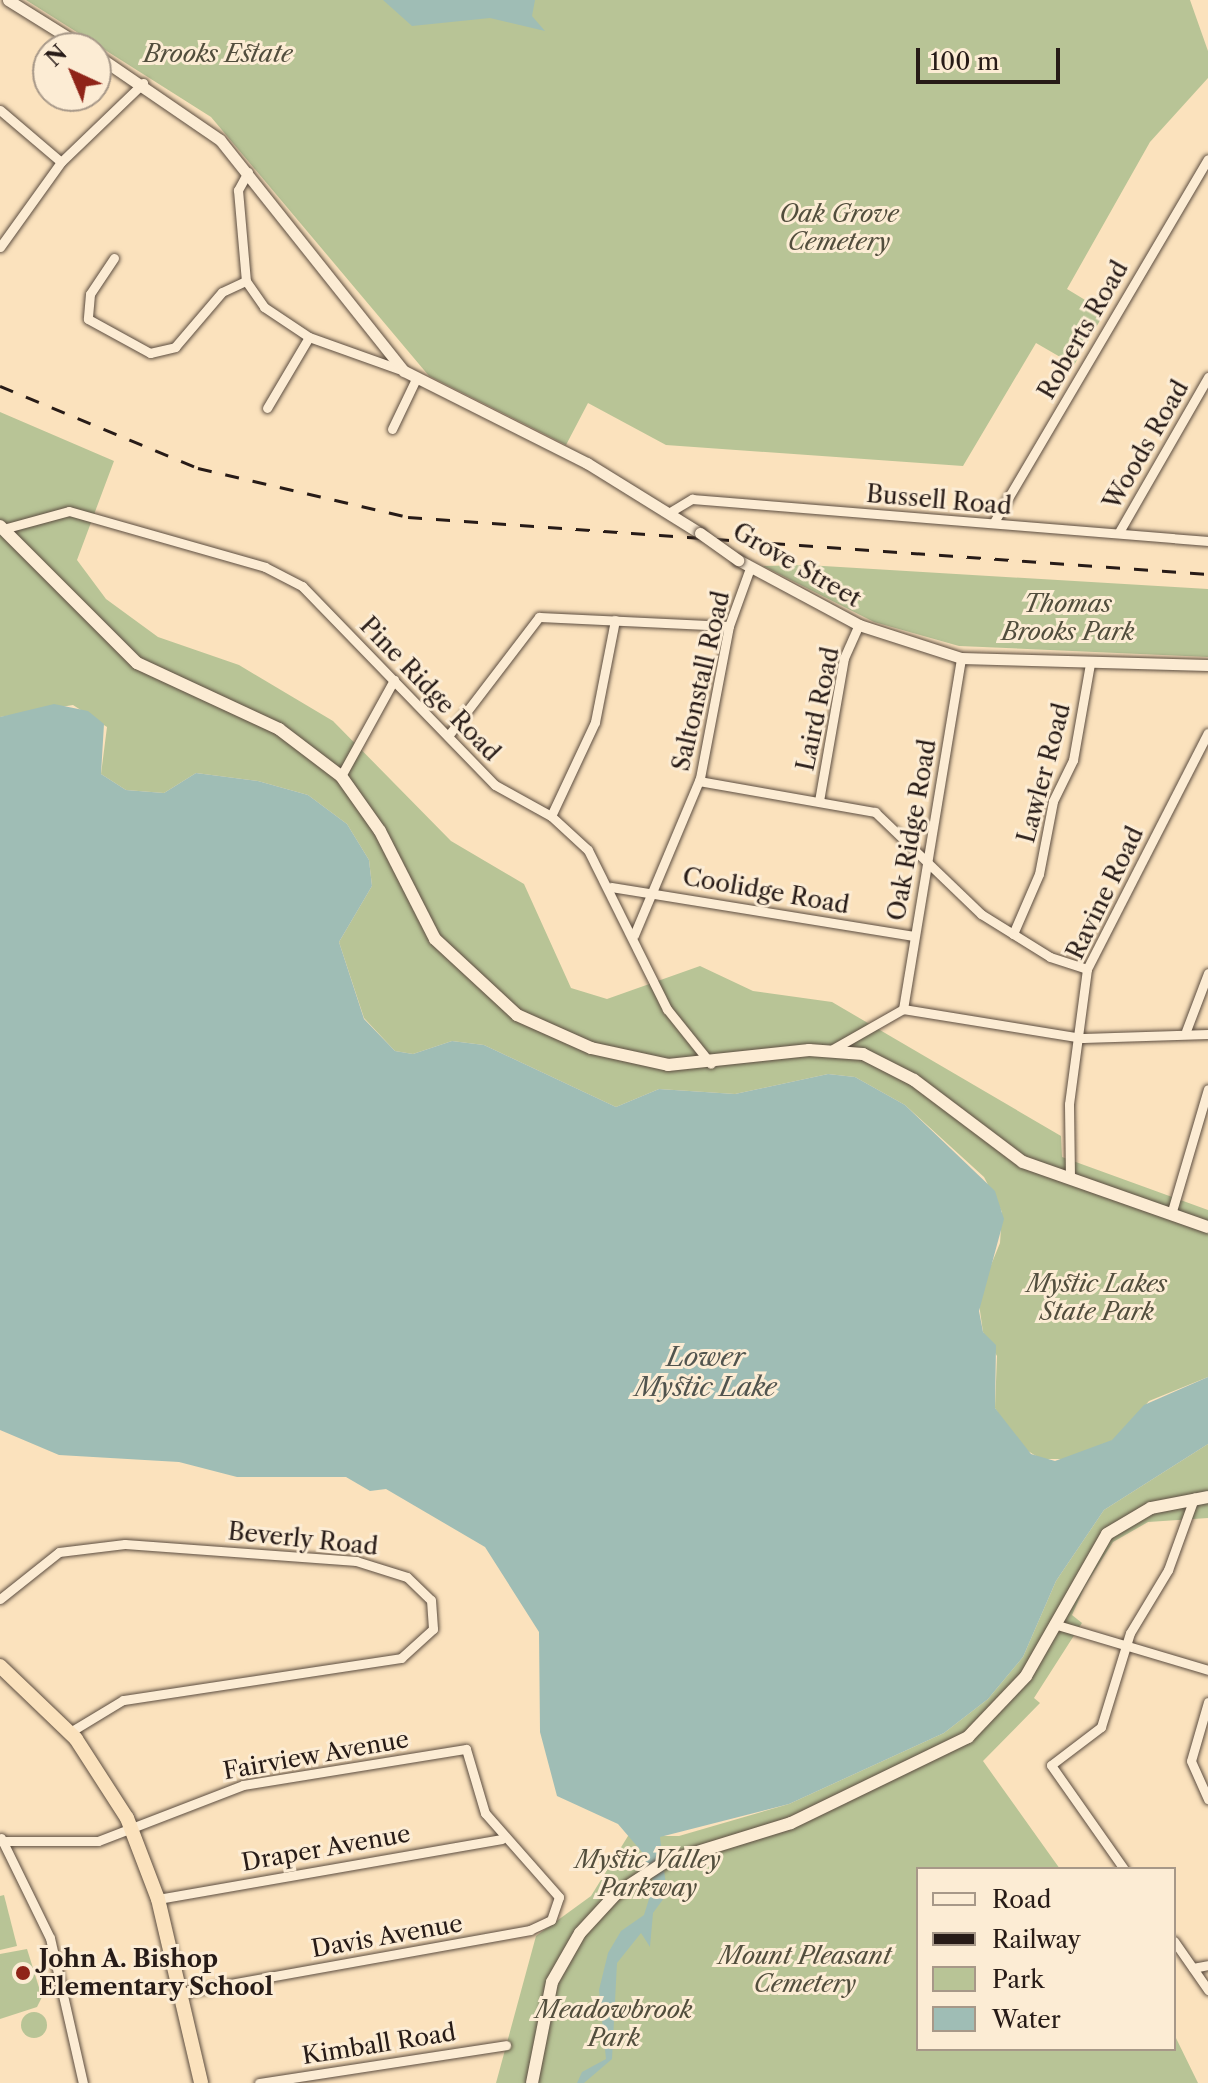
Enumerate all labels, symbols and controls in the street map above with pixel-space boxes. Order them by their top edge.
north arrow [32,32,112,112]
scale bar [920,32,1064,82]
text: N [40,39,73,72]
park label: Brooks Estate [143,40,293,68]
text: 100 m [930,47,999,76]
park label: Oak Grove Cemetery [779,200,899,256]
street label: Roberts Road [1032,256,1134,404]
street label: Woods Road [1097,375,1195,515]
street label: Bussell Road [865,479,1013,521]
street label: Grove Street [728,517,866,613]
street label: Saltonstall Road [666,588,736,774]
park label: Thomas Brooks Park [1002,590,1134,646]
street label: Pine Ridge Road [354,611,506,767]
street label: Laird Road [791,644,845,774]
street label: Lawler Road [1011,700,1077,846]
street label: Oak Ridge Road [882,737,942,923]
street label: Ravine Road [1060,822,1150,964]
street label: Coolidge Road [680,862,852,920]
park label: Mystic Lakes State Park [1027,1270,1167,1326]
water label: Lower Mystic Lake [635,1342,777,1404]
street label: Beverly Road [226,1517,380,1561]
street label: Fairview Avenue [220,1724,412,1786]
street label: Draper Avenue [239,1819,413,1877]
park label: Mystic Valley Parkway [575,1846,721,1902]
legend [916,1867,1176,2051]
text: Road [992,1885,1051,1914]
street label: Davis Avenue [309,1908,465,1964]
text: Railway [992,1925,1081,1954]
park label: Mount Pleasant Cemetery [719,1942,891,1998]
place label: John A. Bishop Elementary School [39,1945,274,2001]
marker: John A. Bishop Elementary School [14,1964,32,1982]
text: Park [992,1965,1044,1994]
park label: Meadowbrook Park [536,1996,692,2052]
text: Water [992,2005,1061,2034]
street label: Kimball Road [300,2018,458,2070]

